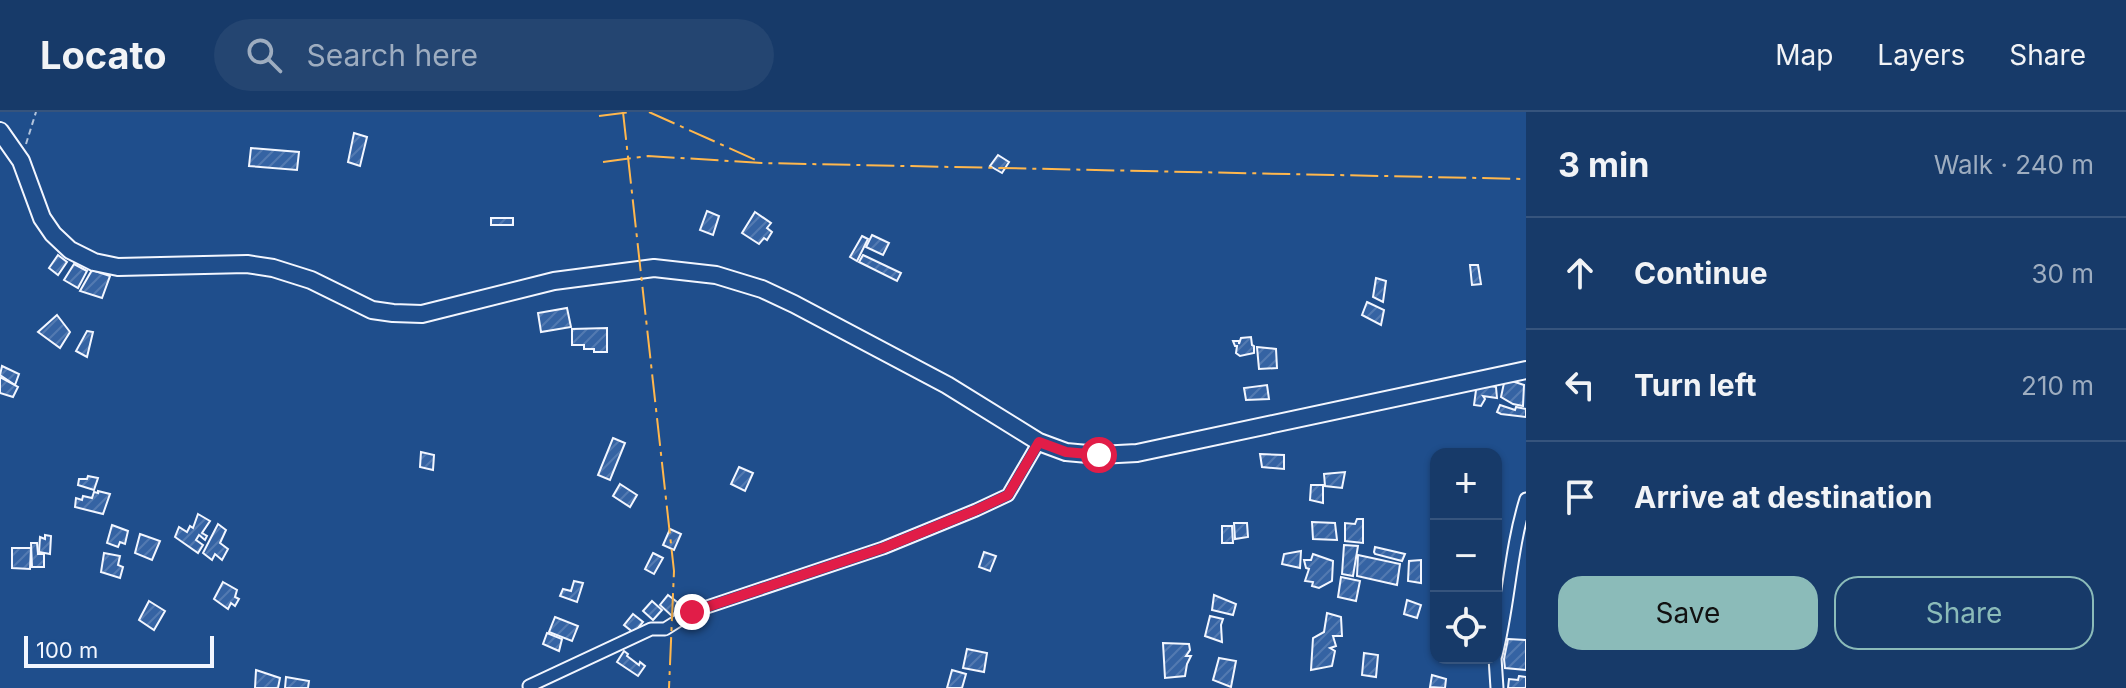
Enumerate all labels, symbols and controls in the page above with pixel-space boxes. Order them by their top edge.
search box [214,19,774,91]
text: Locato [40,32,166,78]
icon: search [242,33,286,77]
text: Search here [306,37,478,73]
text: Map [1775,38,1833,72]
text: Layers [1877,38,1965,72]
text: Share [2009,38,2086,72]
text: 3 min [1558,144,1649,185]
text: Walk · 240 m [1934,149,2094,180]
icon: ahead [1558,251,1602,295]
text: Continue [1634,255,1768,291]
text: 30 m [2031,258,2094,289]
icon: left [1558,363,1602,407]
text: Turn left [1634,367,1756,403]
text: 210 m [2021,370,2094,401]
route start [1081,437,1117,473]
map controls [1430,448,1502,664]
button: + [1430,448,1502,520]
icon: arrive [1558,475,1602,519]
text: Arrive at destination [1634,479,1932,515]
button: − [1430,520,1502,592]
button: Save [1558,576,1818,650]
button: Share [1834,576,2094,650]
button: locate [1430,592,1502,664]
route end [674,594,710,630]
scale bar [24,632,214,668]
text: 100 m [36,637,98,663]

